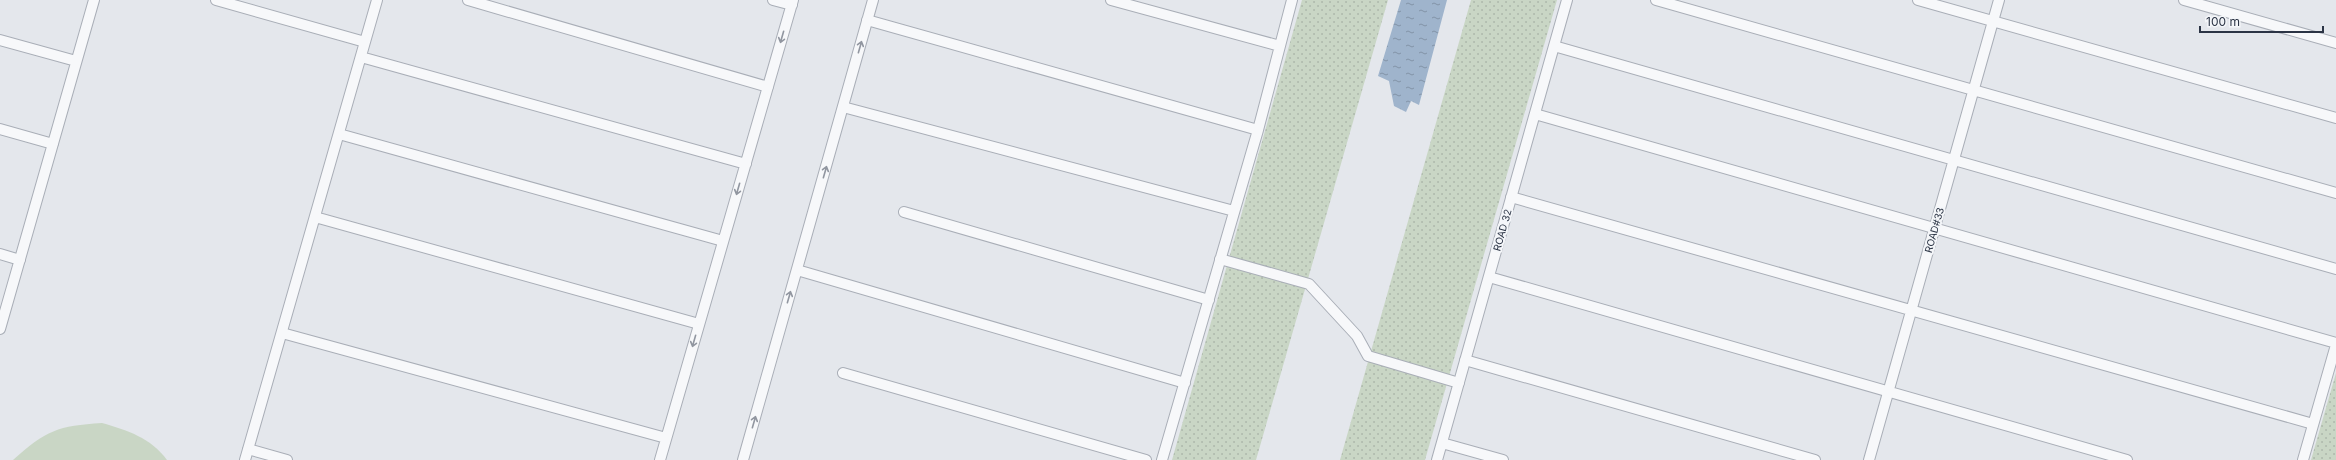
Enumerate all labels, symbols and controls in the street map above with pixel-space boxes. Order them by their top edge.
scale bar [2200,8,2323,34]
text: 100 m [2206,14,2240,29]
one-way arrow [778,31,785,44]
one-way arrow [857,41,864,54]
one-way arrow [821,166,829,179]
one-way arrow [734,183,741,196]
street label: ROAD#33 [1922,206,1946,254]
street label: ROAD 32 [1490,208,1514,252]
one-way arrow [786,291,793,304]
one-way arrow [690,334,698,347]
one-way arrow [751,416,758,429]

